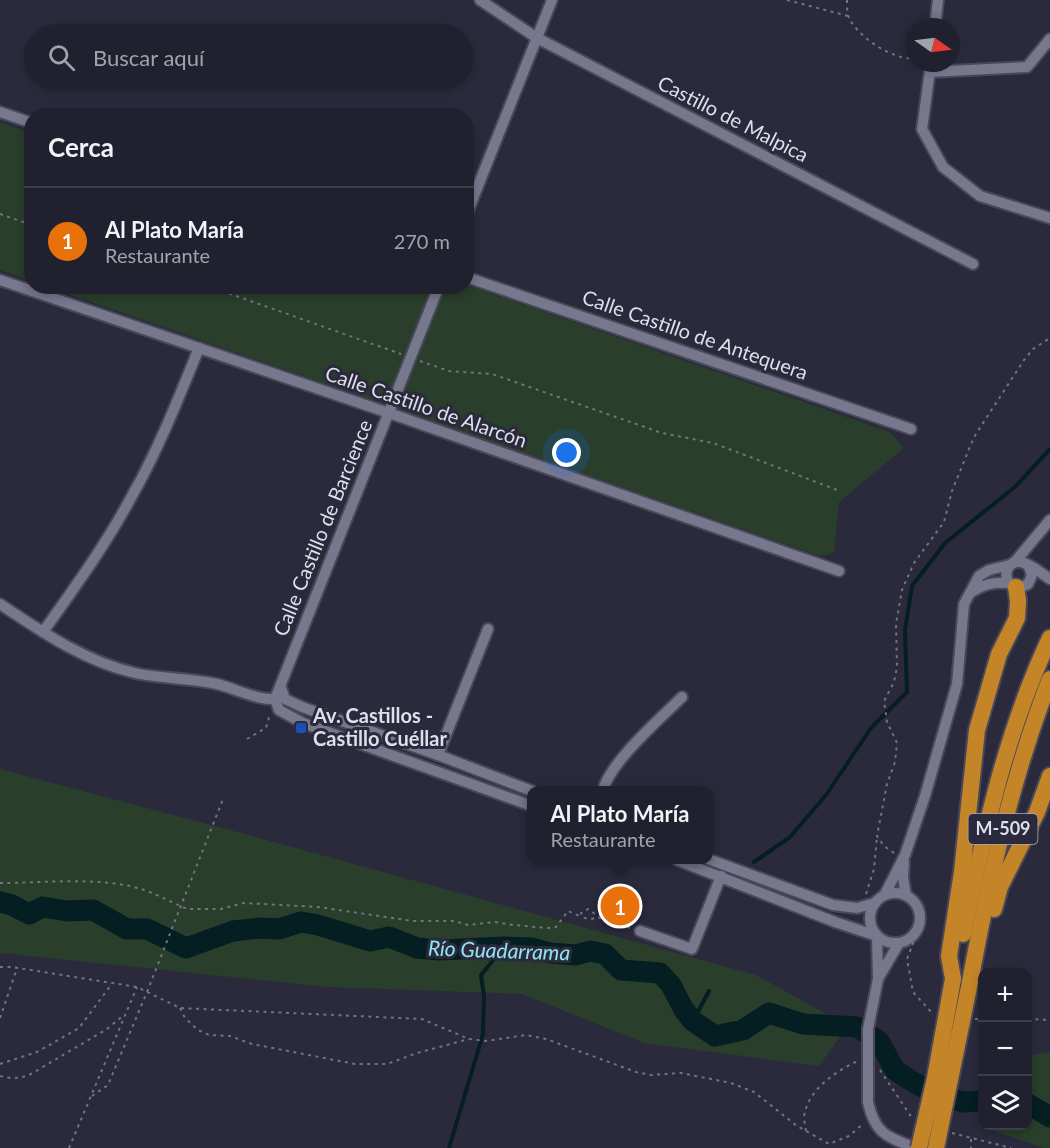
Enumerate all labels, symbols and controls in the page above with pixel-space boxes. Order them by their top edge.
north arrow [906,18,960,72]
search box [24,24,474,90]
icon: search [45,41,78,74]
text: Buscar aquí [93,44,204,71]
street label: Castillo de Malpica [654,70,813,166]
text: Cerca [48,131,114,163]
text: Al Plato María [105,216,244,243]
text: 1 [62,229,73,253]
text: 270 m [394,229,450,253]
text: Restaurante [105,243,210,267]
street label: Calle Castillo de Antequera [579,284,811,384]
street label: Calle Castillo de Alarcón [322,360,530,452]
street label: Calle Castillo de Barcience [268,416,376,639]
your location [552,438,581,467]
place label: Av. Castillos - Castillo Cuéllar [312,703,447,750]
marker: Av. Castillos - Castillo Cuéllar [294,721,308,735]
popup [527,786,713,864]
text: Al Plato María [551,800,689,827]
road number: M-509 [968,814,1038,844]
text: Restaurante [551,827,656,851]
pin: 1 [600,884,640,928]
water label: Río Guadarrama [428,935,571,964]
map controls [978,968,1032,1130]
button: + [978,968,1032,1022]
button: − [978,1022,1032,1076]
button: layers [978,1076,1032,1130]

